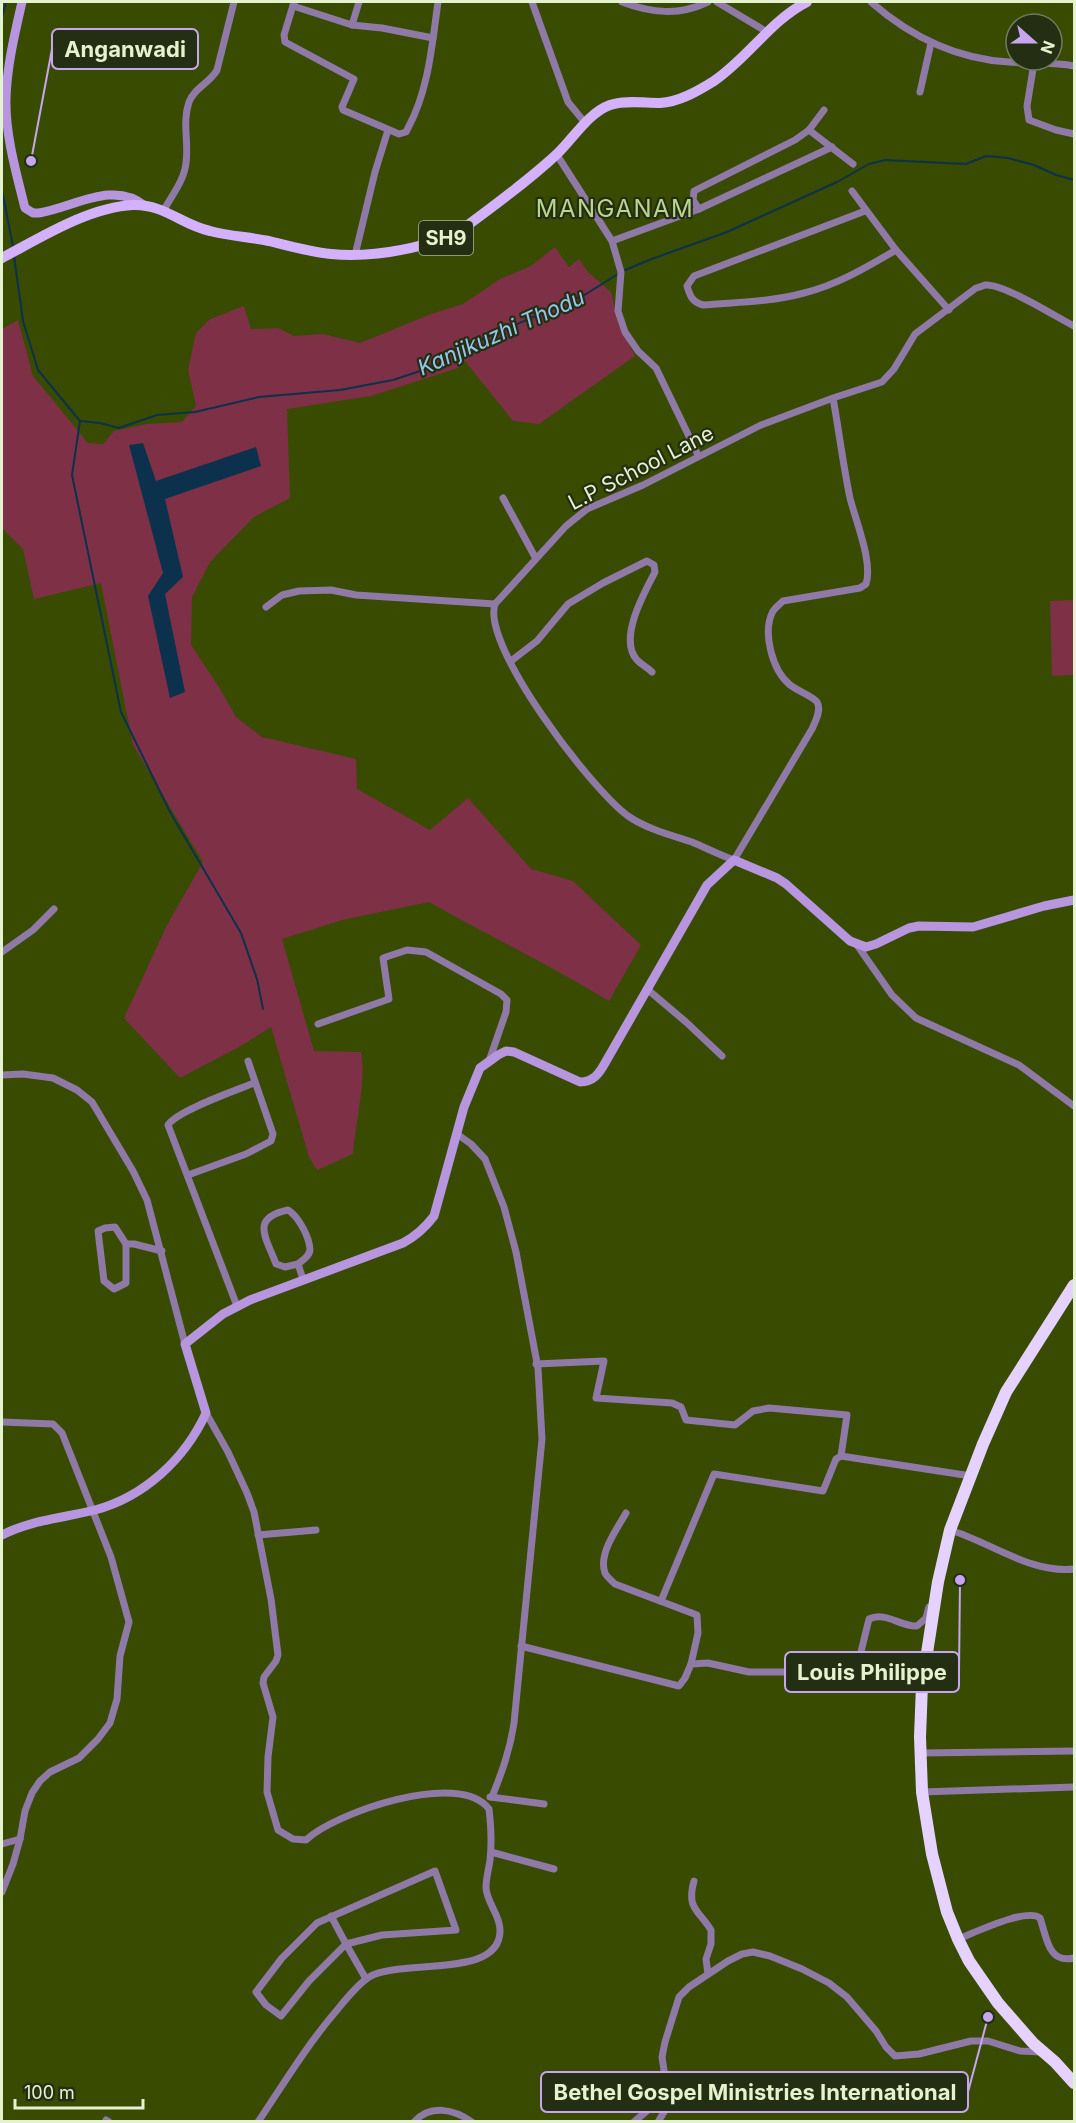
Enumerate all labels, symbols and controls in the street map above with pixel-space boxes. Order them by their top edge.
north arrow [1004,12,1064,72]
callout: Anganwadi [52,29,198,69]
text: Anganwadi [64,36,186,62]
text: N [1036,38,1060,57]
district label: MANGANAM [536,194,694,223]
road number: SH9 [419,221,473,255]
water label: Kanjikuzhi Thodu [414,284,588,380]
street label: L.P School Lane [564,420,718,515]
callout: Louis Philippe [785,1652,959,1692]
text: Louis Philippe [797,1659,947,1685]
scale bar [15,2072,142,2110]
callout: Bethel Gospel Ministries International [541,2072,968,2112]
text: Bethel Gospel Ministries International [554,2079,956,2105]
text: 100 m [24,2082,75,2103]

